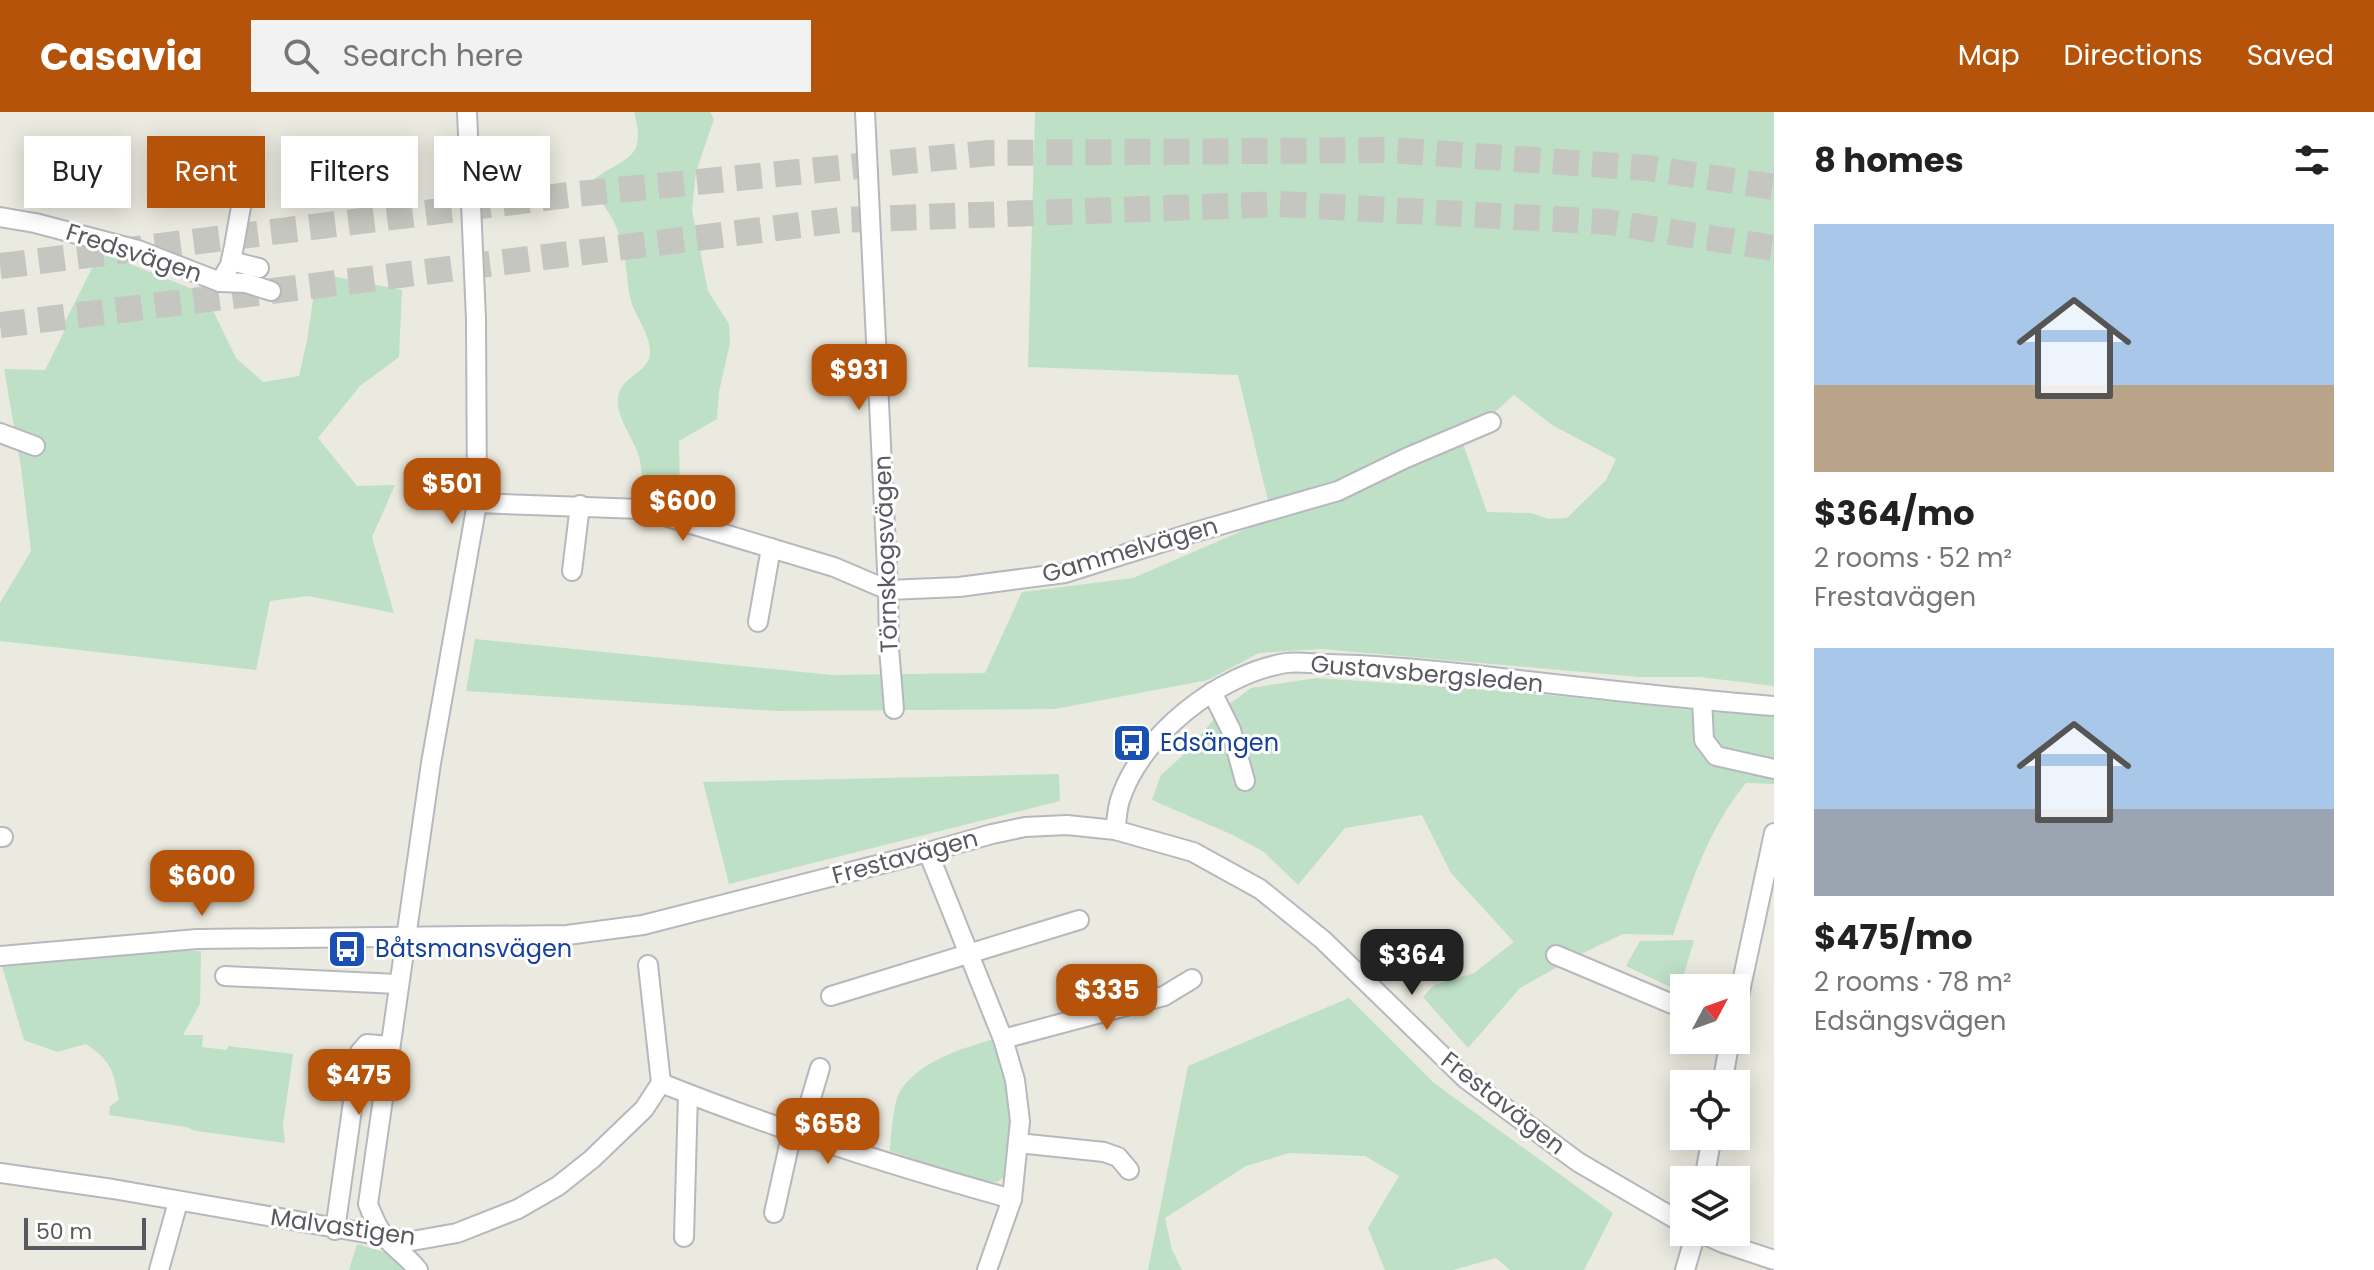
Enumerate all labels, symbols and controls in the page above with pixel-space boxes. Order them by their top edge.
search box [251,20,811,92]
text: Casavia [40,30,203,83]
icon: search [279,34,323,78]
text: Search here [343,34,523,77]
text: Map [1958,36,2020,75]
text: Directions [2064,36,2203,75]
text: Saved [2247,36,2334,75]
chip: Buy [24,136,131,208]
chip: Rent [147,136,265,208]
chip: Filters [281,136,418,208]
chip: New [434,136,550,208]
text: 8 homes [1814,136,1964,184]
icon: filters [2290,138,2334,182]
street label: Fredsvägen [62,215,206,290]
icon: home [2002,276,2146,420]
pin: $931 [812,344,906,412]
text: $931 [830,352,888,388]
street label: Törnskogsvägen [866,455,905,653]
pin: $501 [405,458,499,526]
text: $501 [422,466,482,502]
pin: $600 [636,475,730,543]
text: $600 [649,483,717,519]
text: $364/mo [1814,489,1975,537]
street label: Gammelvägen [1038,509,1222,590]
text: 2 rooms · 52 m² [1814,540,2012,576]
text: Frestavägen [1814,579,1976,615]
street label: Gustavsbergsleden [1309,647,1545,700]
icon: home [2002,700,2146,844]
bus stop icon: Edsängen [1111,722,1153,764]
place label: Edsängen [1160,726,1279,759]
street label: Frestavägen [828,821,981,892]
pin: $600 [155,850,249,918]
text: $600 [168,858,236,894]
text: $475/mo [1814,913,1973,961]
bus stop icon: Båtsmansvägen [326,928,368,970]
pin: $364 [1365,929,1459,997]
place label: Båtsmansvägen [375,932,572,965]
text: $364 [1378,937,1446,973]
pin: $335 [1060,964,1154,1032]
text: 2 rooms · 78 m² [1814,964,2012,1000]
text: $335 [1074,972,1140,1008]
north arrow [1670,974,1750,1054]
map controls [1670,974,1750,1246]
text: Edsängsvägen [1814,1003,2006,1039]
street label: Frestavägen [1434,1044,1572,1162]
pin: $475 [312,1049,406,1117]
text: $475 [326,1057,392,1093]
button: locate [1670,1070,1750,1150]
pin: $658 [781,1098,875,1166]
text: $658 [794,1106,862,1142]
button: layers [1670,1166,1750,1246]
street label: Malvastigen [268,1200,418,1253]
scale bar [24,1214,146,1250]
text: 50 m [36,1216,92,1247]

